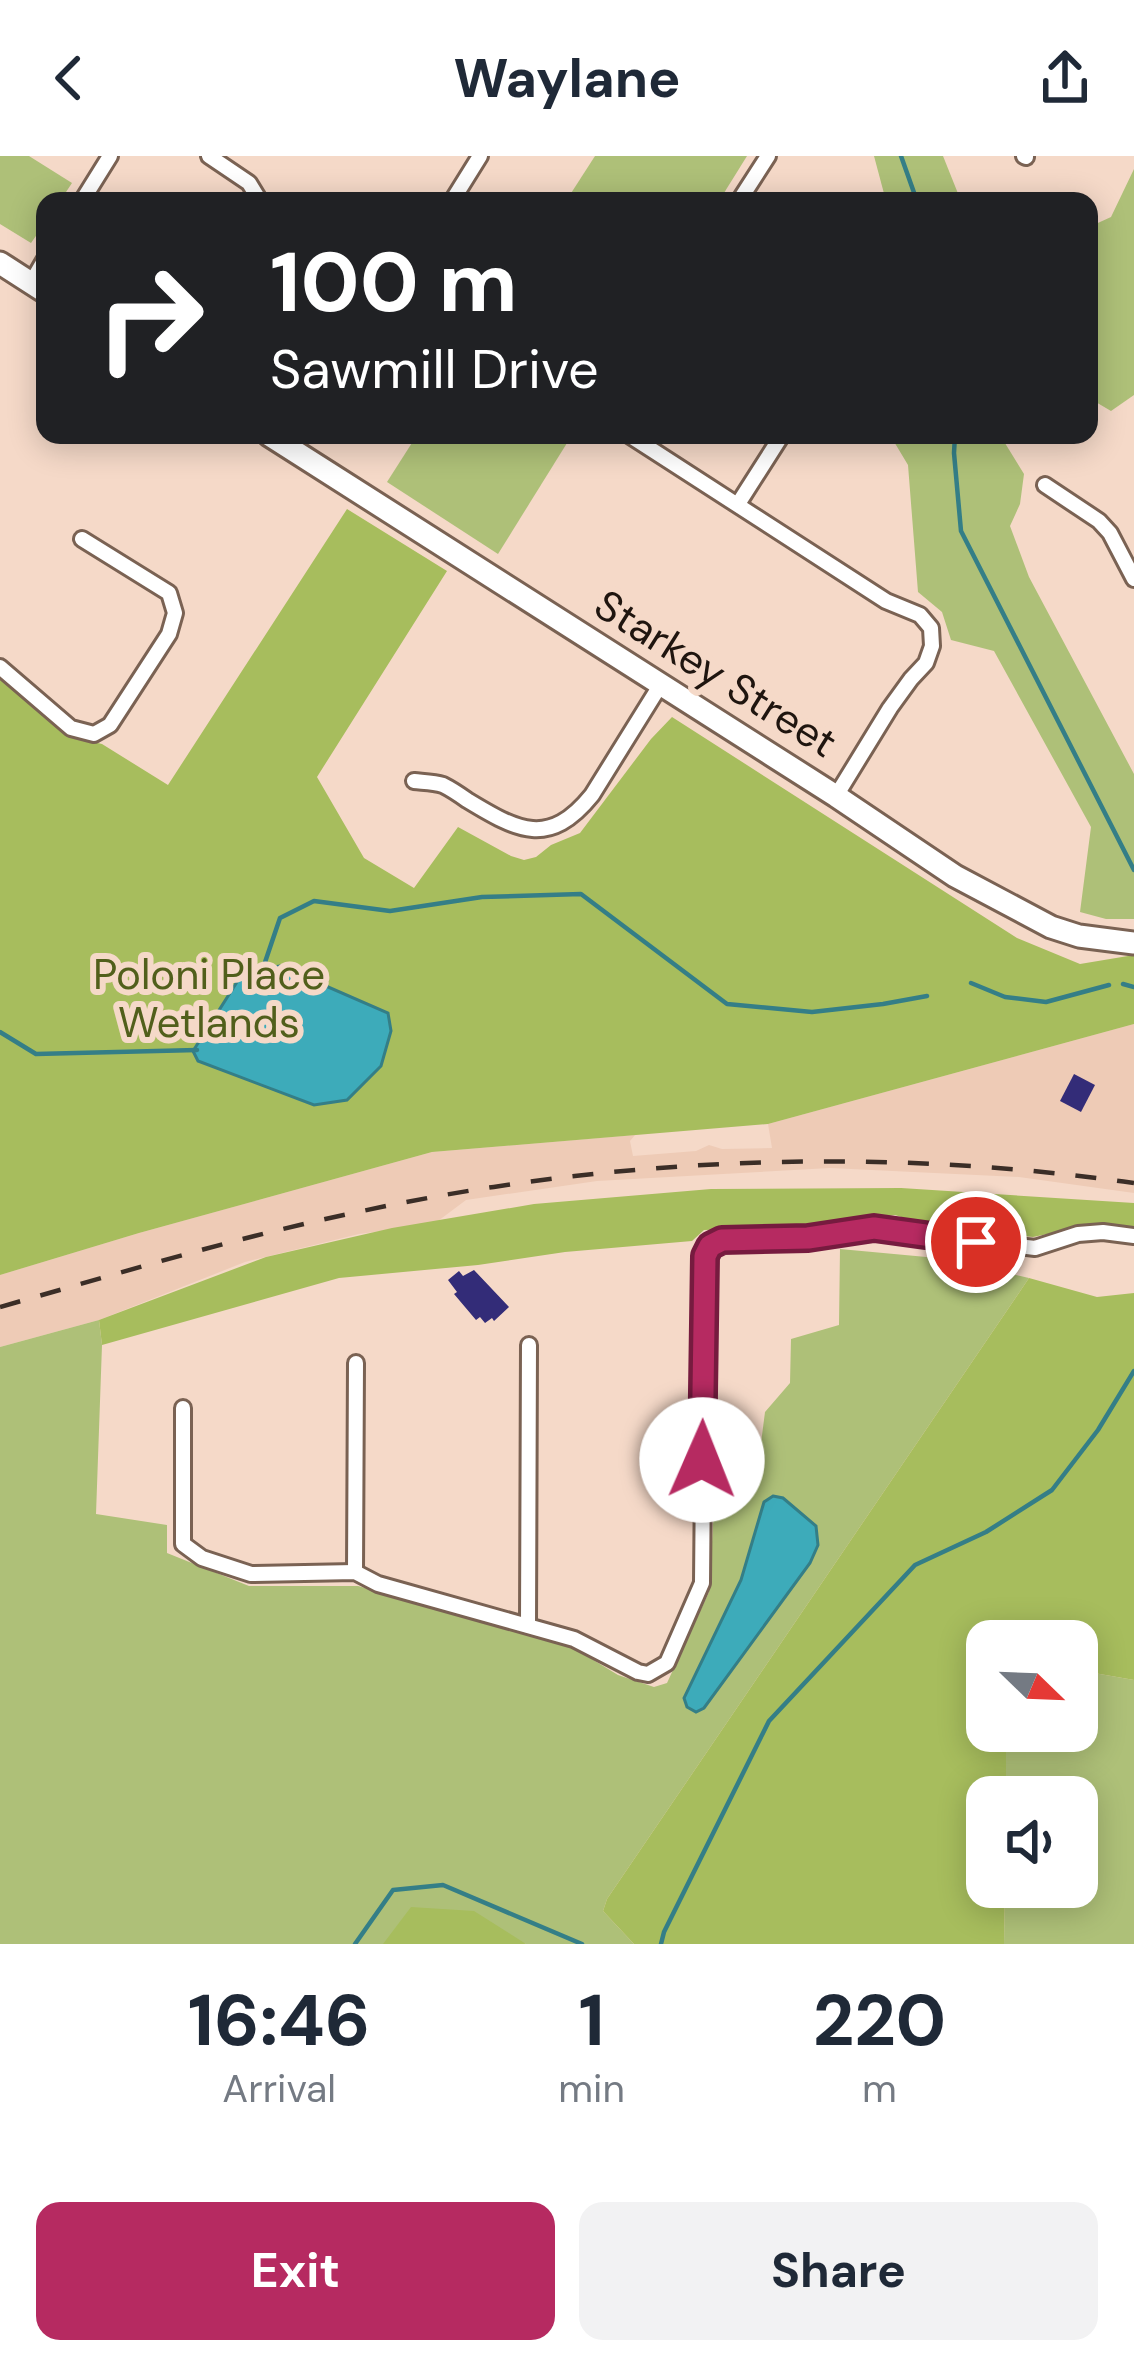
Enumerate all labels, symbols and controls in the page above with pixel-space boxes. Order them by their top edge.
text: Waylane [454,43,680,114]
icon: back [36,45,102,111]
icon: share [1032,45,1098,111]
text: 100 m [270,228,518,337]
icon: right [72,240,228,396]
text: Sawmill Drive [270,334,599,405]
street label: Starkey Street [584,577,847,770]
park label: Poloni Place Wetlands [93,947,325,1050]
pin [925,1191,1027,1293]
icon: arrive [943,1209,1009,1275]
position arrow [639,1397,765,1523]
north arrow [966,1620,1098,1752]
map controls [966,1620,1098,1908]
button: sound [966,1776,1098,1908]
text: 16:46 [188,1974,370,2067]
text: 1 [578,1974,605,2067]
text: 220 [813,1974,946,2067]
text: Arrival [222,2063,336,2114]
text: min [558,2063,625,2114]
text: m [862,2063,897,2114]
button: Exit [36,2202,555,2340]
button: Share [579,2202,1098,2340]

